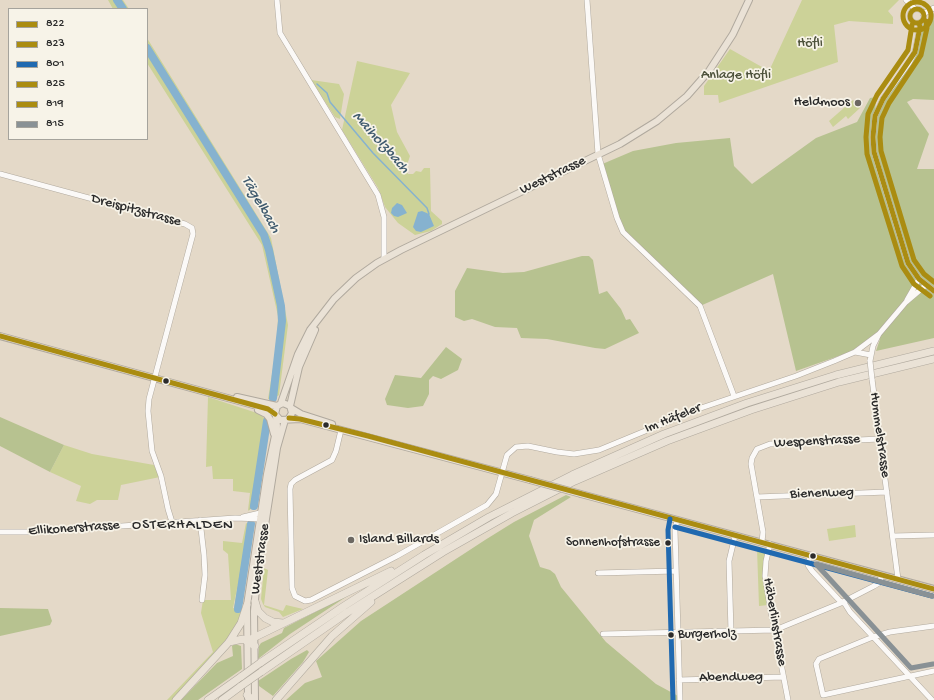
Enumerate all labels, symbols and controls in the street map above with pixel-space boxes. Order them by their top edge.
legend [8,8,148,140]
text: 822 [46,17,64,31]
park label: Höfli [797,36,823,52]
text: 823 [46,37,65,51]
text: 801 [46,57,64,71]
park label: Anlage Höfli [701,68,771,84]
text: 825 [46,77,65,91]
place label: Heldmoos [794,95,850,111]
text: 819 [46,97,63,111]
marker: Heldmoos [853,98,863,108]
water label: Maiholzbach [348,108,412,178]
text: 815 [46,117,64,131]
street label: Weststrasse [517,153,589,199]
water label: Tägelbach [236,173,284,237]
street label: Dreispitzstrasse [89,191,183,231]
unlabelled marker [161,376,171,386]
street label: Hummelstrasse [865,391,893,479]
street label: Im Häfeler [642,400,704,438]
unlabelled marker [321,420,331,430]
street label: Wespenstrasse [774,431,860,453]
street label: Bienenweg [790,484,854,504]
street label: Ellikonerstrasse [28,517,120,541]
district label: OSTERHALDEN [132,517,234,535]
street label: Weststrasse [248,523,274,595]
place label: Island Billards [359,532,439,548]
marker: Island Billards [346,535,356,545]
place label: Sonnenhofstrasse [566,535,660,551]
marker: Sonnenhofstrasse [663,538,673,548]
unlabelled marker [808,551,818,561]
street label: Häberlinstrasse [758,577,790,667]
place label: Burgerholz [678,627,736,643]
marker: Burgerholz [666,630,676,640]
street label: Abendweg [699,669,763,687]

